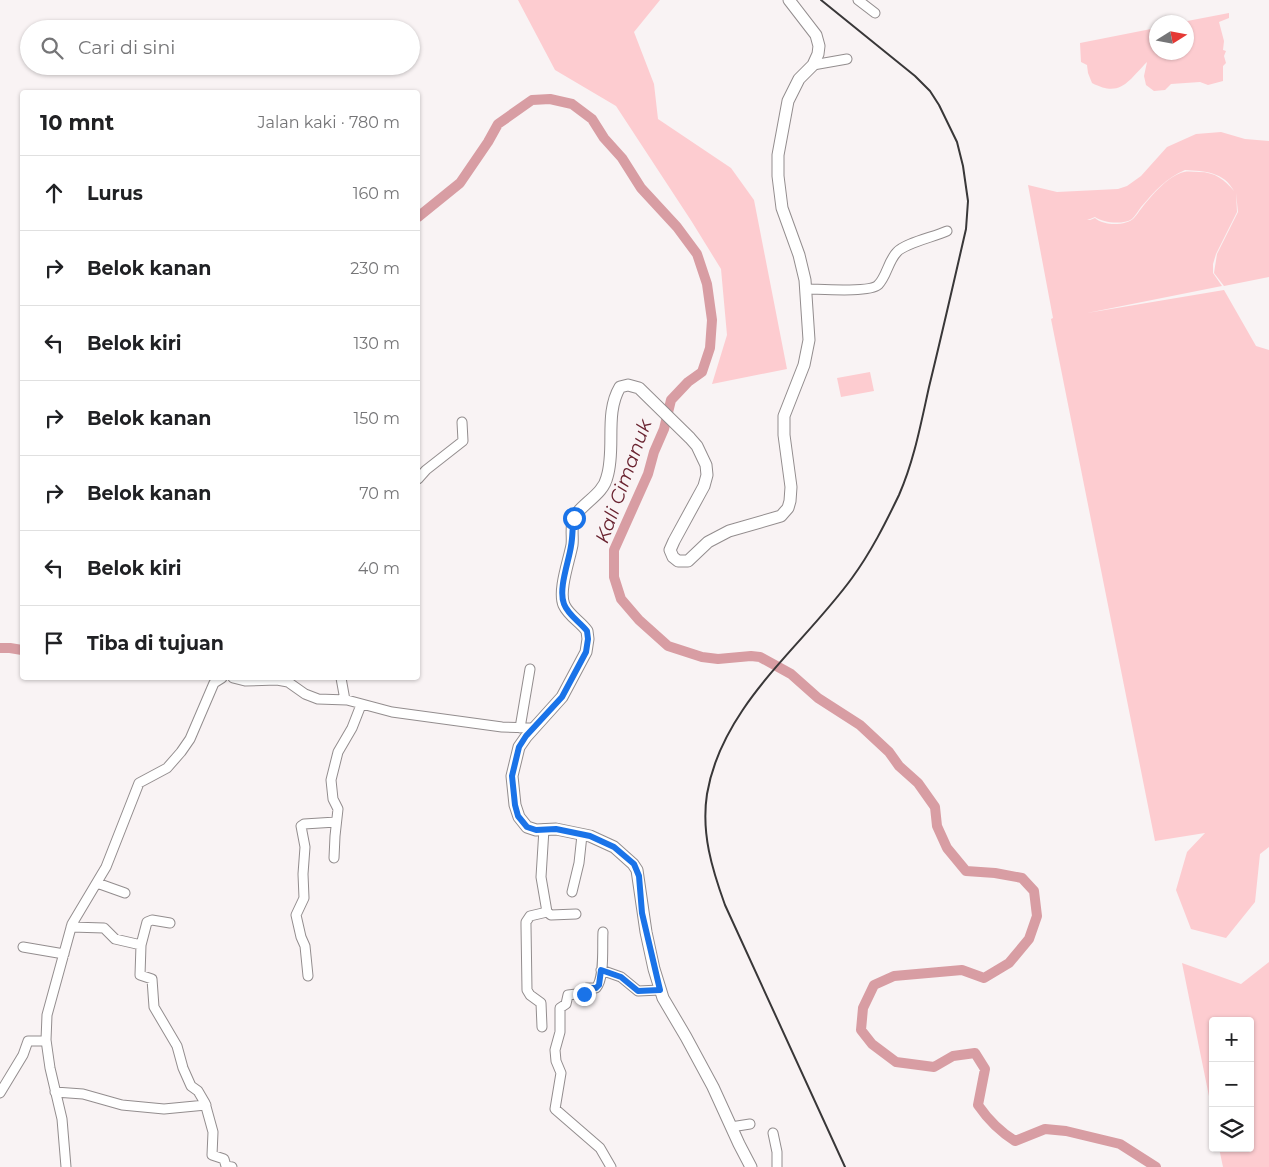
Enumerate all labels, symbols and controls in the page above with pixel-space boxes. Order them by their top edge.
north arrow [1149,15,1194,60]
search box [20,20,420,75]
icon: search [38,34,66,62]
text: Cari di sini [78,36,175,59]
text: 10 mnt [40,110,114,135]
text: Jalan kaki · 780 m [258,113,400,132]
icon: ahead [40,179,68,207]
text: Lurus [87,182,143,205]
text: 160 m [353,184,400,203]
icon: right [40,254,68,282]
text: Belok kanan [87,257,211,280]
text: 230 m [350,259,400,278]
icon: left [40,329,68,357]
text: Belok kiri [87,332,182,355]
text: 130 m [353,334,400,353]
icon: right [40,404,68,432]
text: Belok kanan [87,407,211,430]
text: 150 m [353,409,400,428]
water label: Kali Cimanuk [590,416,657,546]
icon: right [40,479,68,507]
text: Belok kanan [87,482,211,505]
text: 70 m [359,484,400,503]
route start [563,507,586,530]
icon: left [40,554,68,582]
text: Belok kiri [87,557,182,580]
text: 40 m [358,559,400,578]
icon: arrive [40,629,68,657]
text: Tiba di tujuan [87,632,224,655]
route end [573,983,596,1006]
map controls [1209,1017,1254,1152]
button: + [1209,1017,1254,1062]
button: − [1209,1062,1254,1107]
button: layers [1209,1107,1254,1152]

